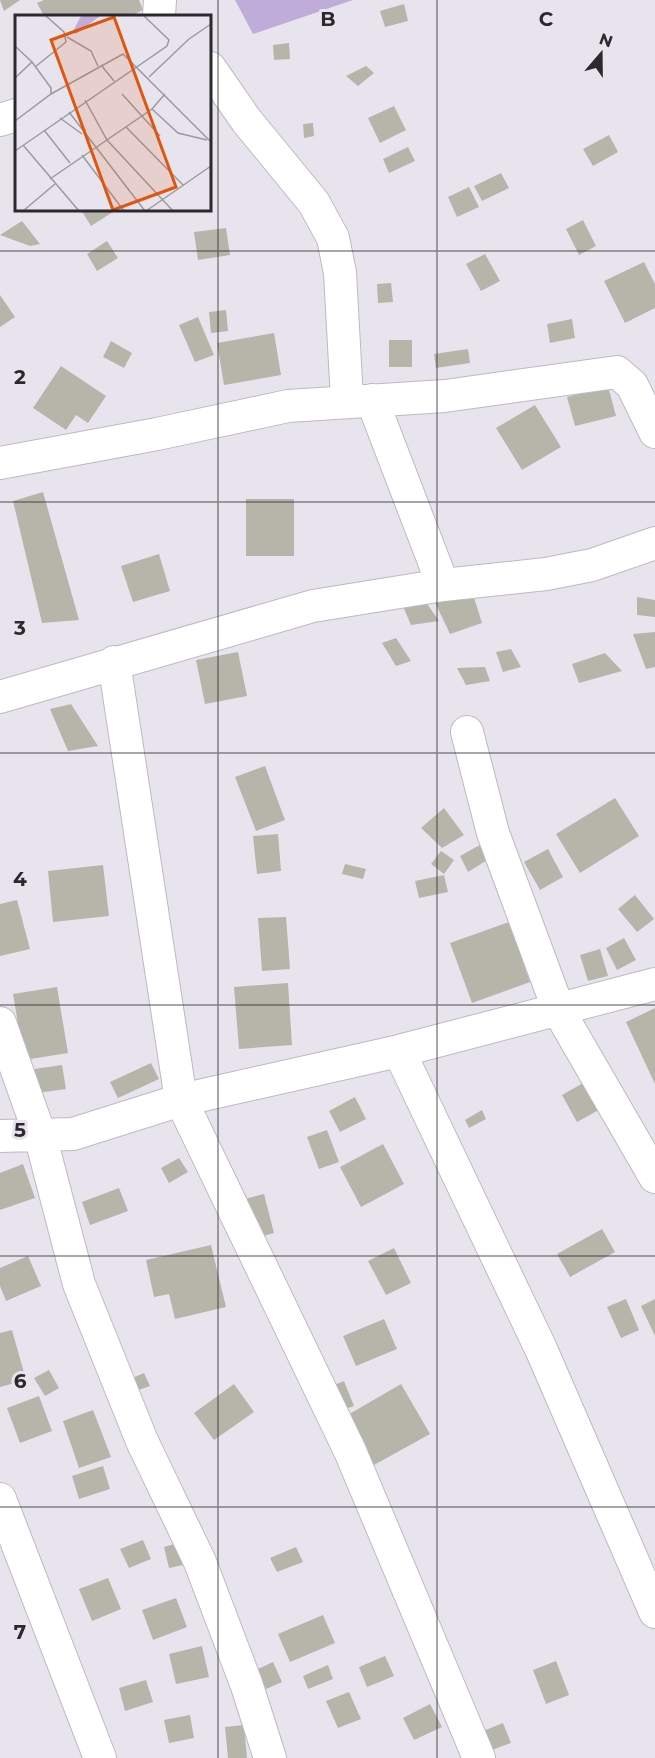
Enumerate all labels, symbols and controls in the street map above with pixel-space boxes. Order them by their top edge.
text: B [320,7,336,31]
text: C [539,7,554,31]
inset map [15,15,212,212]
north arrow [571,24,631,84]
text: N [597,29,615,52]
text: 2 [14,365,26,389]
text: 3 [13,616,26,640]
text: 4 [13,867,27,891]
text: 5 [14,1118,26,1142]
text: 6 [14,1369,27,1393]
text: 7 [14,1620,26,1644]

